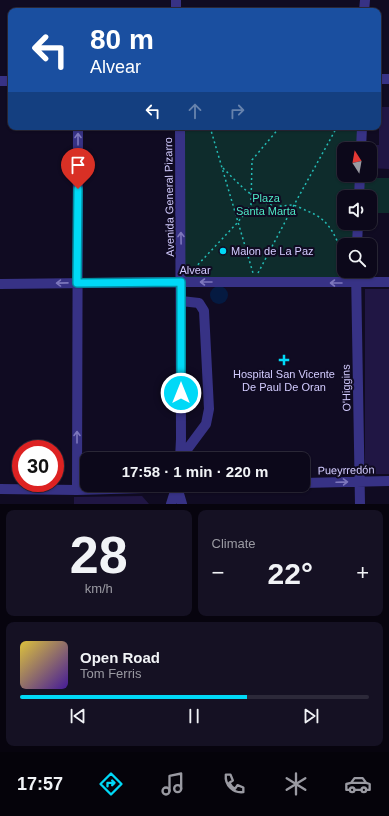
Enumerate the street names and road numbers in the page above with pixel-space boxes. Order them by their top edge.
street label: Avenida General Pizarro [162,137,176,257]
street label: Alvear [179,264,211,276]
street label: O'Higgins [340,364,352,412]
street label: Pueyrredón [317,464,375,476]

